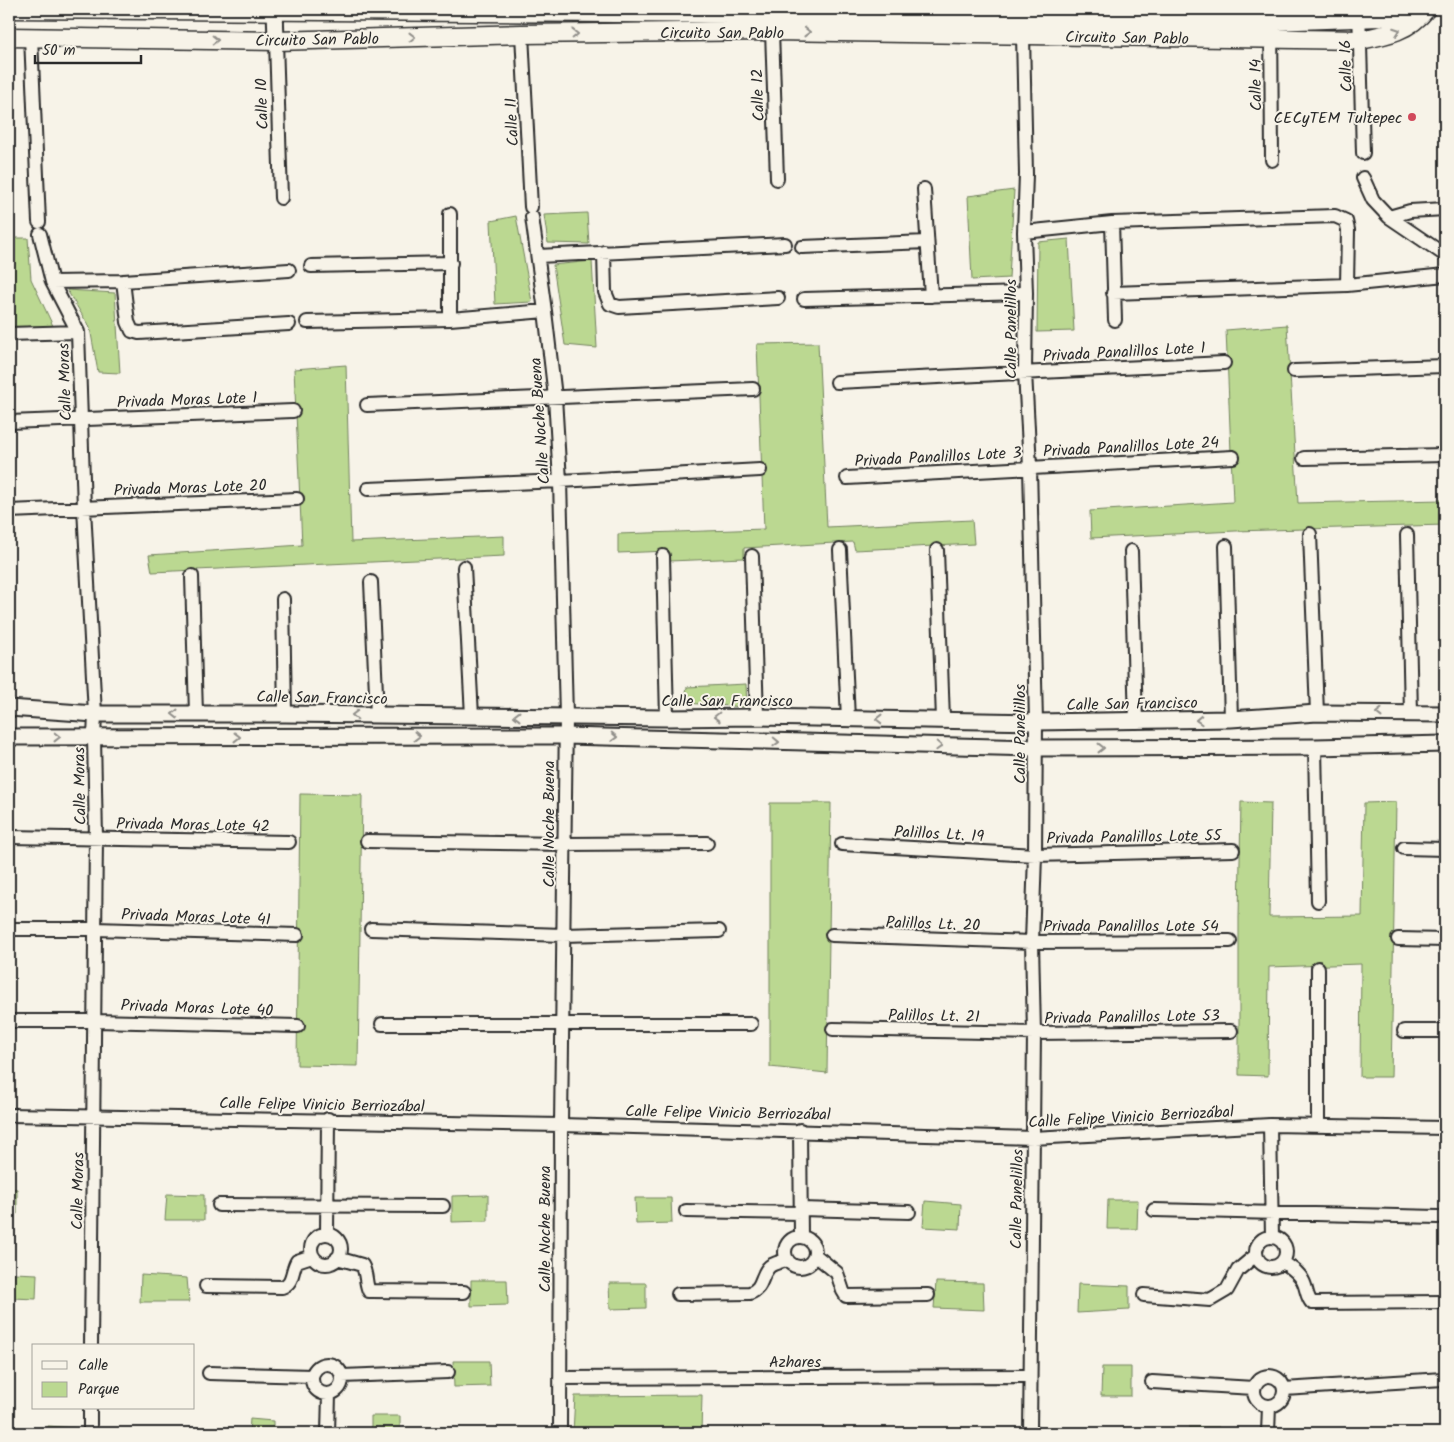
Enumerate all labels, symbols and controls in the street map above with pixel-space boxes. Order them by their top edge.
street label: Circuito San Pablo [660,21,784,46]
street label: Circuito San Pablo [1065,25,1189,52]
street label: Circuito San Pablo [255,27,379,54]
one-way arrow [804,27,812,37]
one-way arrow [1392,27,1400,37]
one-way arrow [572,29,579,39]
scale bar [35,32,141,64]
one-way arrow [409,32,417,42]
one-way arrow [212,35,219,45]
text: 50 m [42,39,76,63]
street label: Calle 16 [1333,39,1360,93]
street label: Calle 14 [1244,58,1269,111]
street label: Calle 12 [745,68,772,122]
street label: Calle 10 [249,78,276,130]
street label: Calle 11 [499,97,526,147]
place label: CECyTEM Tultepec [1273,106,1402,131]
marker: CECyTEM Tultepec [1406,111,1418,123]
street label: Calle Panelillos [999,279,1024,379]
street label: Privada Panalillos Lote 1 [1042,336,1206,369]
street label: Calle Moras [52,342,79,421]
street label: Calle Noche Buena [524,357,557,485]
street label: Privada Moras Lote 1 [116,386,258,415]
street label: Privada Panalillos Lote 24 [1042,430,1220,465]
street label: Privada Panalillos Lote 3 [854,441,1022,474]
street label: Privada Moras Lote 20 [113,473,267,504]
street label: Calle Panelillos [1008,684,1033,784]
street label: Calle San Francisco [256,685,388,712]
street label: Calle San Francisco [661,689,793,714]
street label: Calle San Francisco [1066,691,1198,718]
one-way arrow [1375,708,1382,718]
one-way arrow [171,709,178,719]
one-way arrow [351,710,358,720]
one-way arrow [513,711,521,721]
one-way arrow [713,712,721,723]
one-way arrow [875,714,883,724]
one-way arrow [1195,714,1203,725]
one-way arrow [414,731,422,741]
one-way arrow [54,732,62,742]
one-way arrow [234,732,242,742]
one-way arrow [610,732,618,742]
one-way arrow [772,736,780,747]
one-way arrow [935,741,943,751]
one-way arrow [1098,743,1105,753]
street label: Calle Moras [67,747,94,825]
street label: Calle Noche Buena [537,760,562,888]
street label: Privada Moras Lote 42 [116,812,270,839]
street label: Palillos Lt. 19 [893,820,985,849]
street label: Privada Panalillos Lote 55 [1046,823,1223,852]
street label: Privada Moras Lote 41 [121,902,271,933]
street label: Palillos Lt. 20 [885,910,981,939]
street label: Privada Panalillos Lote 54 [1043,914,1219,939]
street label: Privada Moras Lote 40 [120,993,274,1024]
street label: Palillos Lt. 21 [888,1003,980,1030]
street label: Privada Panalillos Lote 53 [1044,1003,1220,1032]
street label: Calle Felipe Vinicio Berriozábal [219,1091,425,1120]
street label: Calle Felipe Vinicio Berriozábal [625,1099,831,1128]
street label: Calle Felipe Vinicio Berriozábal [1028,1100,1235,1135]
street label: Calle Panelillos [1004,1149,1031,1249]
street label: Calle Moras [65,1152,92,1230]
street label: Calle Noche Buena [533,1165,558,1293]
legend [32,1344,195,1410]
street label: Azhares [769,1350,821,1375]
text: Calle [78,1354,108,1378]
text: Parque [78,1378,119,1402]

